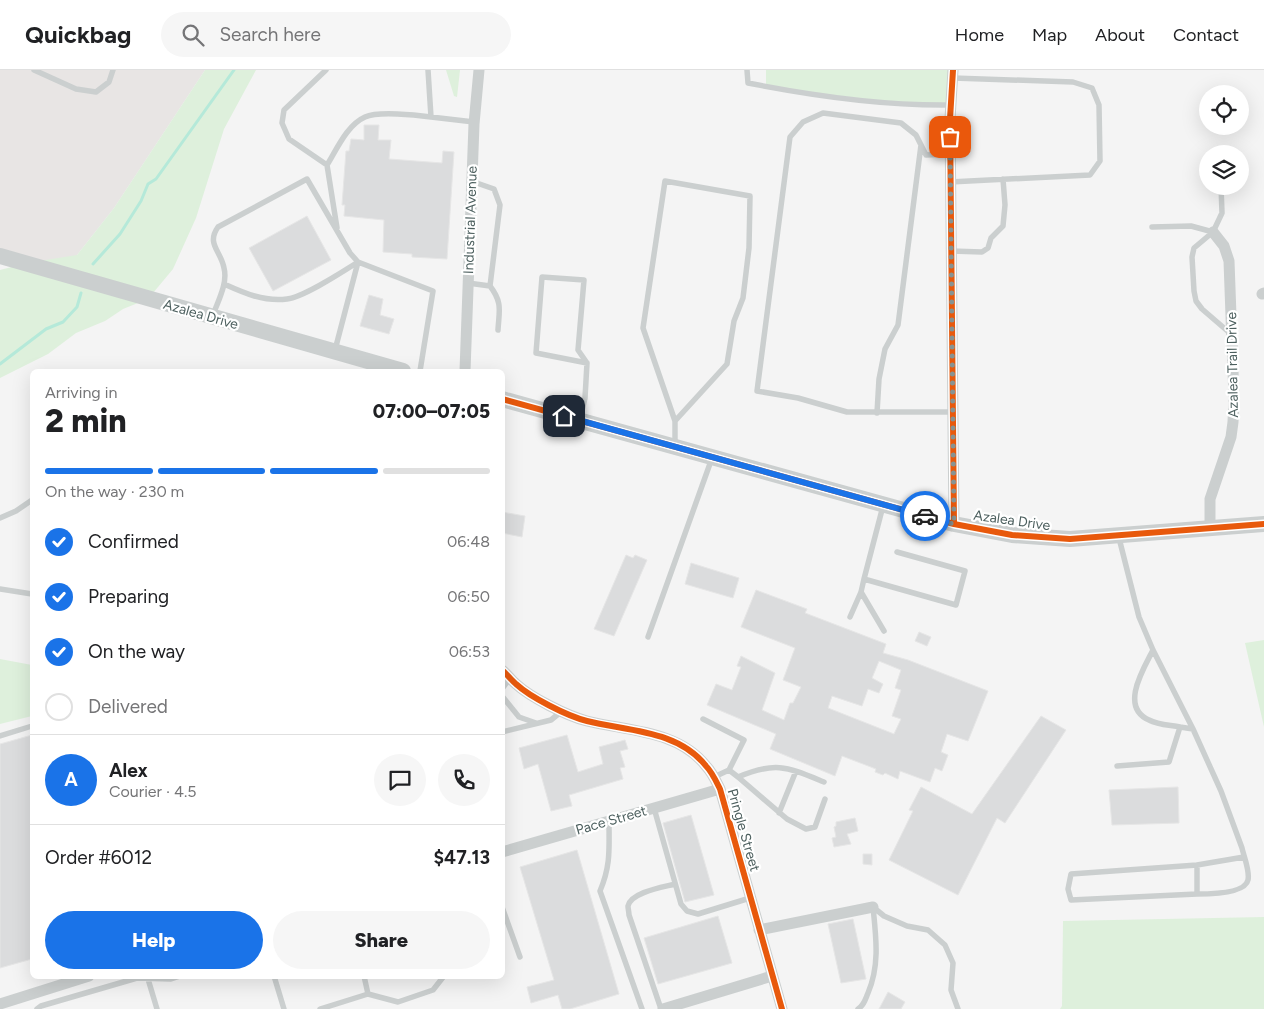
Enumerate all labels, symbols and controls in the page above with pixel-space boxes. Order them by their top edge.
search box [161,12,511,57]
text: Quickbag [25,20,131,49]
icon: search [179,21,207,49]
text: Search here [219,23,321,46]
text: Home [955,24,1004,46]
text: Map [1032,24,1067,46]
text: About [1095,24,1145,46]
text: Contact [1173,24,1239,46]
map controls [1199,85,1249,195]
button: locate [1199,85,1249,135]
pin [929,116,971,158]
icon: bag [936,123,964,151]
button: layers [1199,145,1249,195]
street label: Industrial Avenue [460,165,481,275]
street label: Azalea Drive [161,296,241,333]
street label: Azalea Trail Drive [1223,312,1242,418]
text: Arriving in [45,383,117,402]
pin [543,395,585,437]
text: 07:00–07:05 [373,400,490,423]
text: 2 min [45,402,127,440]
icon: home [550,402,578,430]
text: On the way · 230 m [45,482,184,501]
courier [900,491,950,541]
icon: car [911,502,939,530]
street label: Azalea Drive [973,507,1052,534]
icon: check [45,528,73,556]
text: Confirmed [88,530,179,553]
text: 06:48 [447,532,490,551]
icon: check [45,583,73,611]
text: Preparing [88,585,169,608]
text: 06:50 [447,587,490,606]
icon: check [45,638,73,666]
text: On the way [88,640,185,663]
text: 06:53 [449,642,490,661]
text: Delivered [88,695,168,718]
button: chat [374,754,426,806]
button: phone [438,754,490,806]
text: Alex [109,759,148,782]
text: A [64,768,78,791]
text: Courier · 4.5 [109,782,196,801]
street label: Pringle Street [724,787,763,874]
street label: Pace Street [574,802,649,839]
text: Order #6012 [45,846,152,869]
text: $47.13 [434,846,490,869]
button: Help [45,911,263,969]
button: Share [273,911,490,969]

